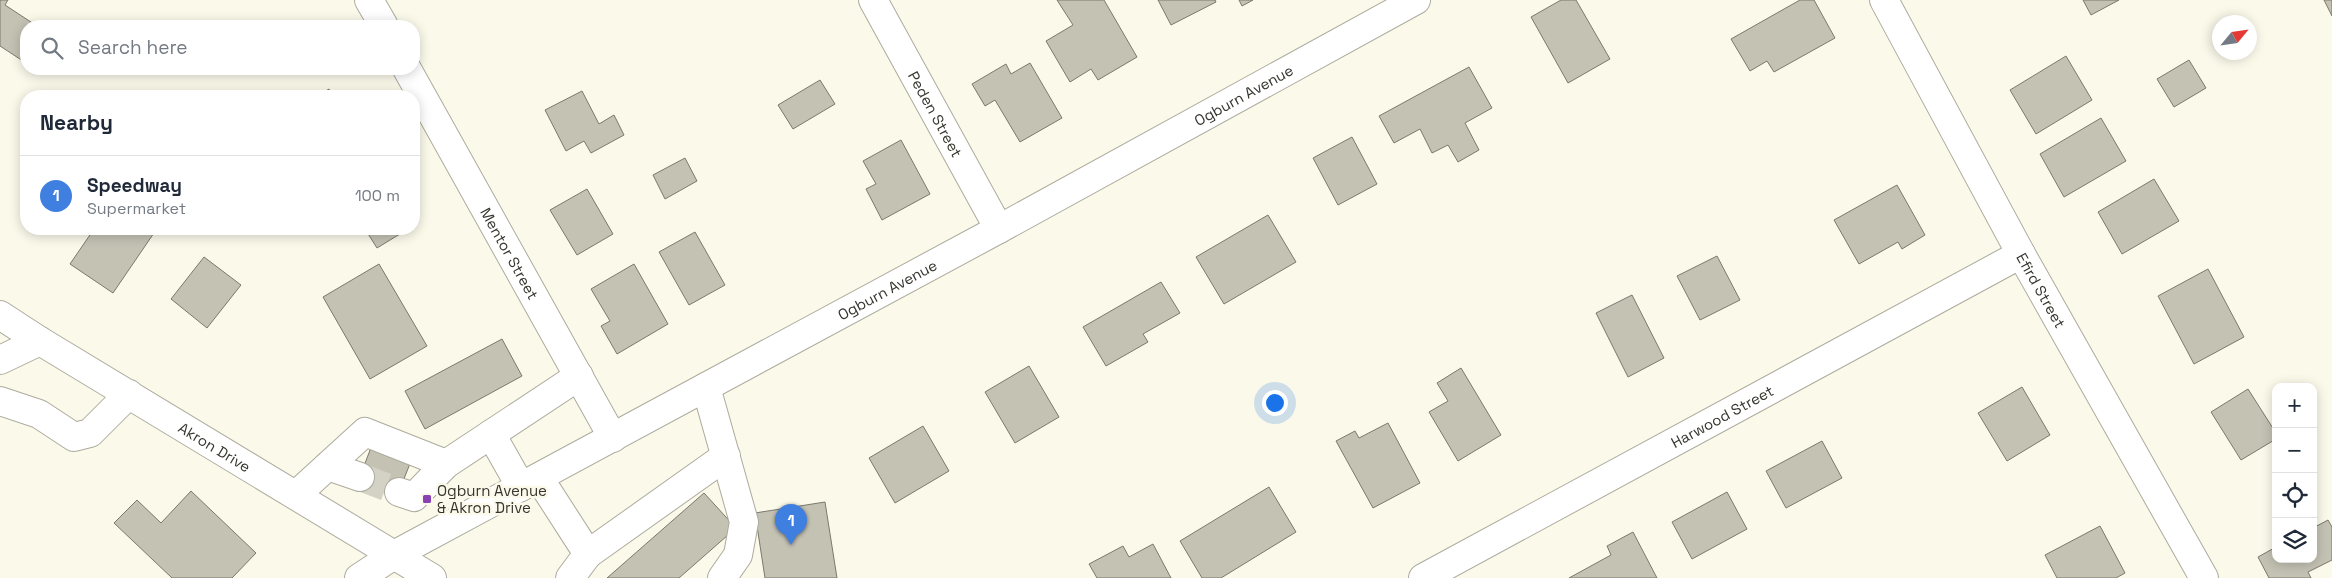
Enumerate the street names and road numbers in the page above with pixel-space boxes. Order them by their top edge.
street label: Ogburn Avenue [1191,60,1296,130]
street label: Peden Street [904,68,967,160]
street label: Mentor Street [477,204,543,303]
street label: Efird Street [2013,249,2070,331]
street label: Ogburn Avenue [834,255,940,324]
street label: Harwood Street [1667,380,1777,452]
street label: Akron Drive [175,418,255,476]

